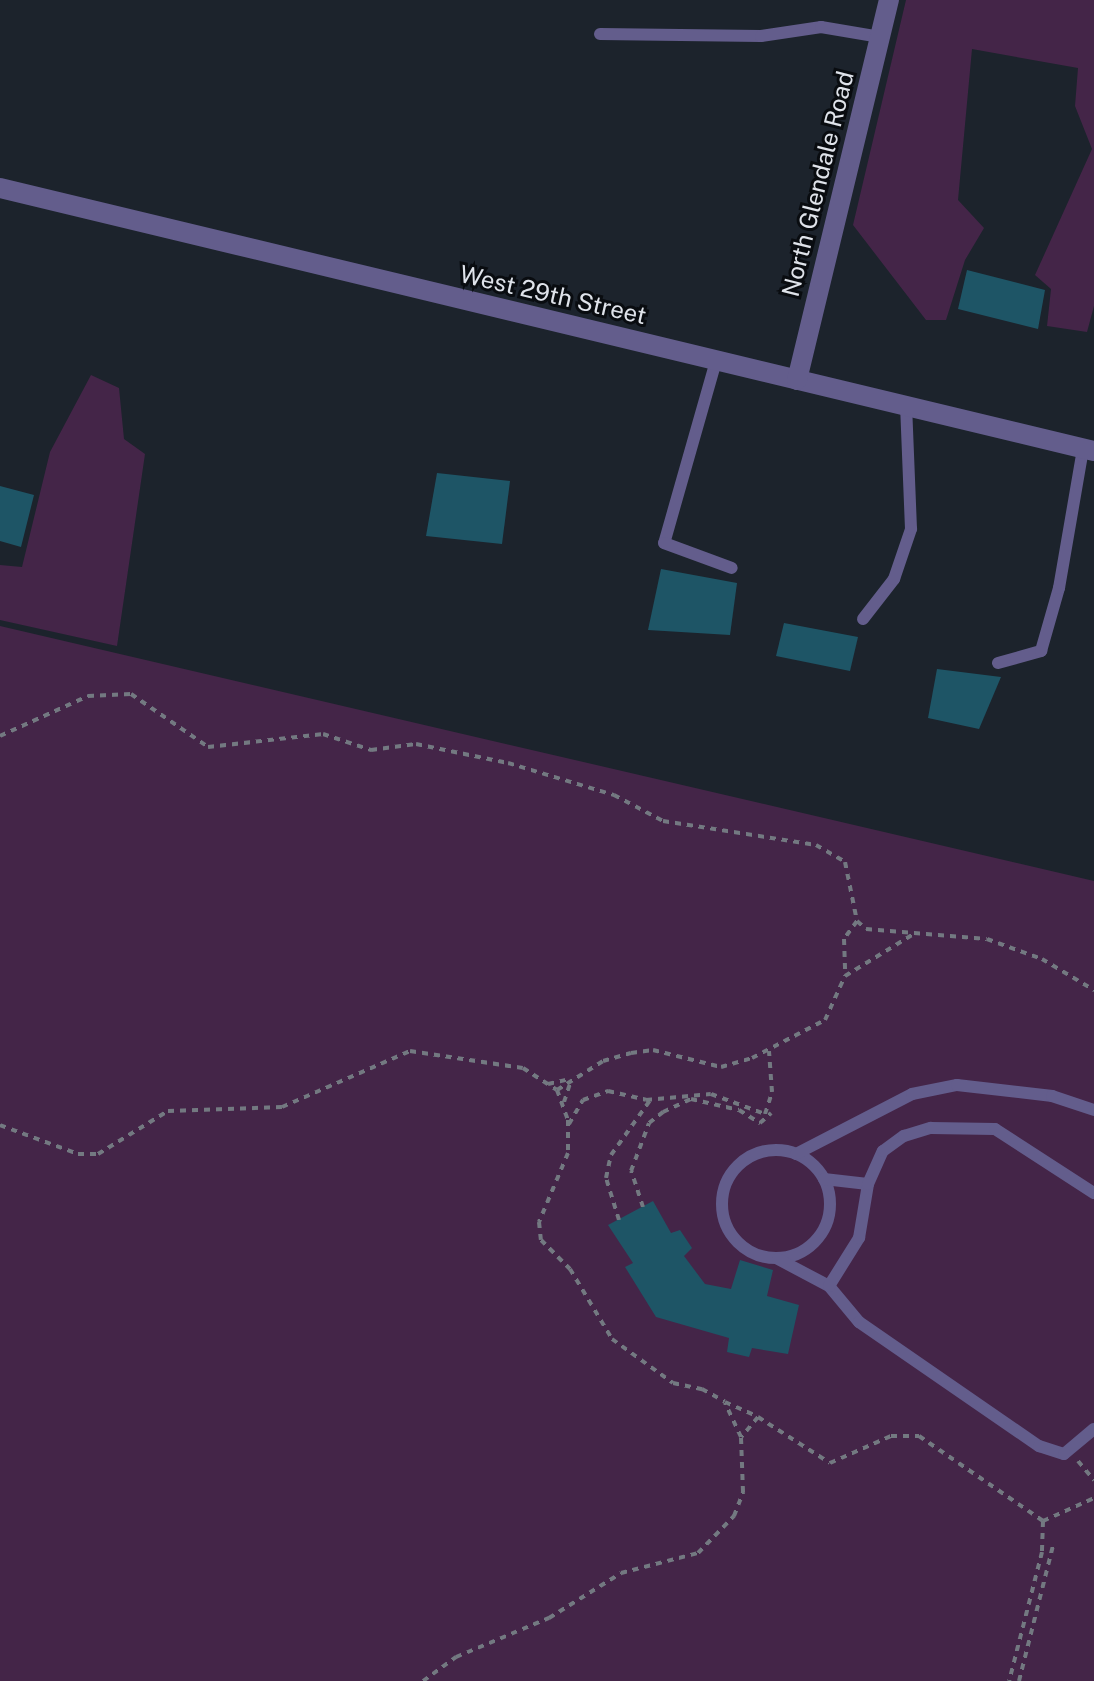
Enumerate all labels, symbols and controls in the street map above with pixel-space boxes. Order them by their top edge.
street label: North Glendale Road [776,68,860,300]
street label: West 29th Street [457,260,649,330]

